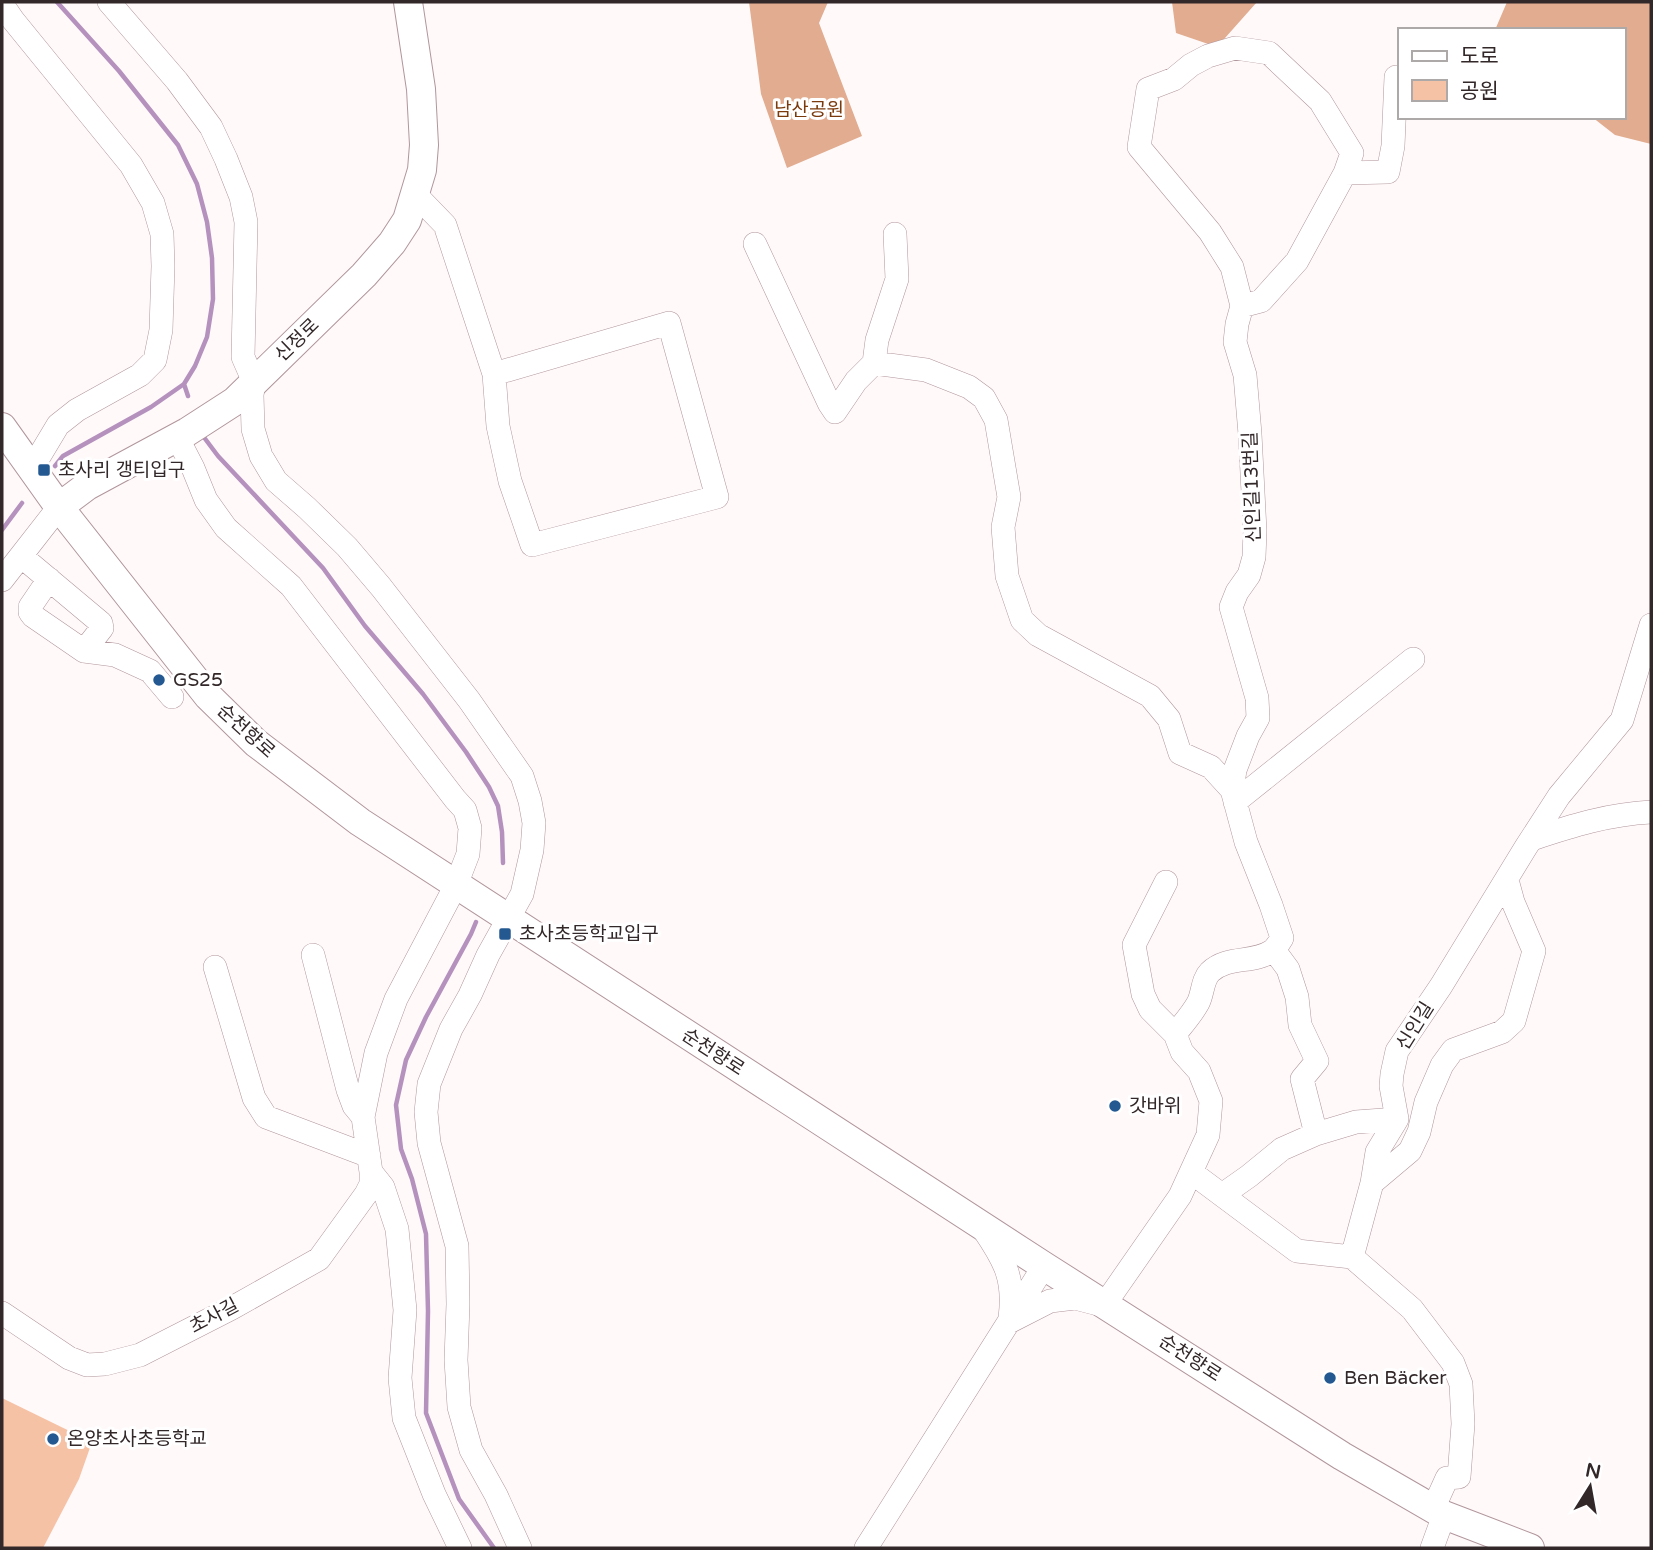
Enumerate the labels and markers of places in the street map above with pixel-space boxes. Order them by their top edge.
place label: 초사리 갱티입구 [58,459,185,481]
marker: 초사리 갱티입구 [36,462,52,478]
place label: GS25 [173,669,223,691]
marker: GS25 [151,672,167,688]
place label: 초사초등학교입구 [519,923,659,945]
marker: 초사초등학교입구 [497,926,513,942]
place label: 갓바위 [1129,1095,1181,1117]
marker: 갓바위 [1107,1098,1123,1114]
place label: Ben Bäcker [1344,1367,1447,1389]
marker: Ben Bäcker [1322,1370,1338,1386]
place label: 온양초사초등학교 [67,1428,207,1450]
marker: 온양초사초등학교 [45,1431,61,1447]

